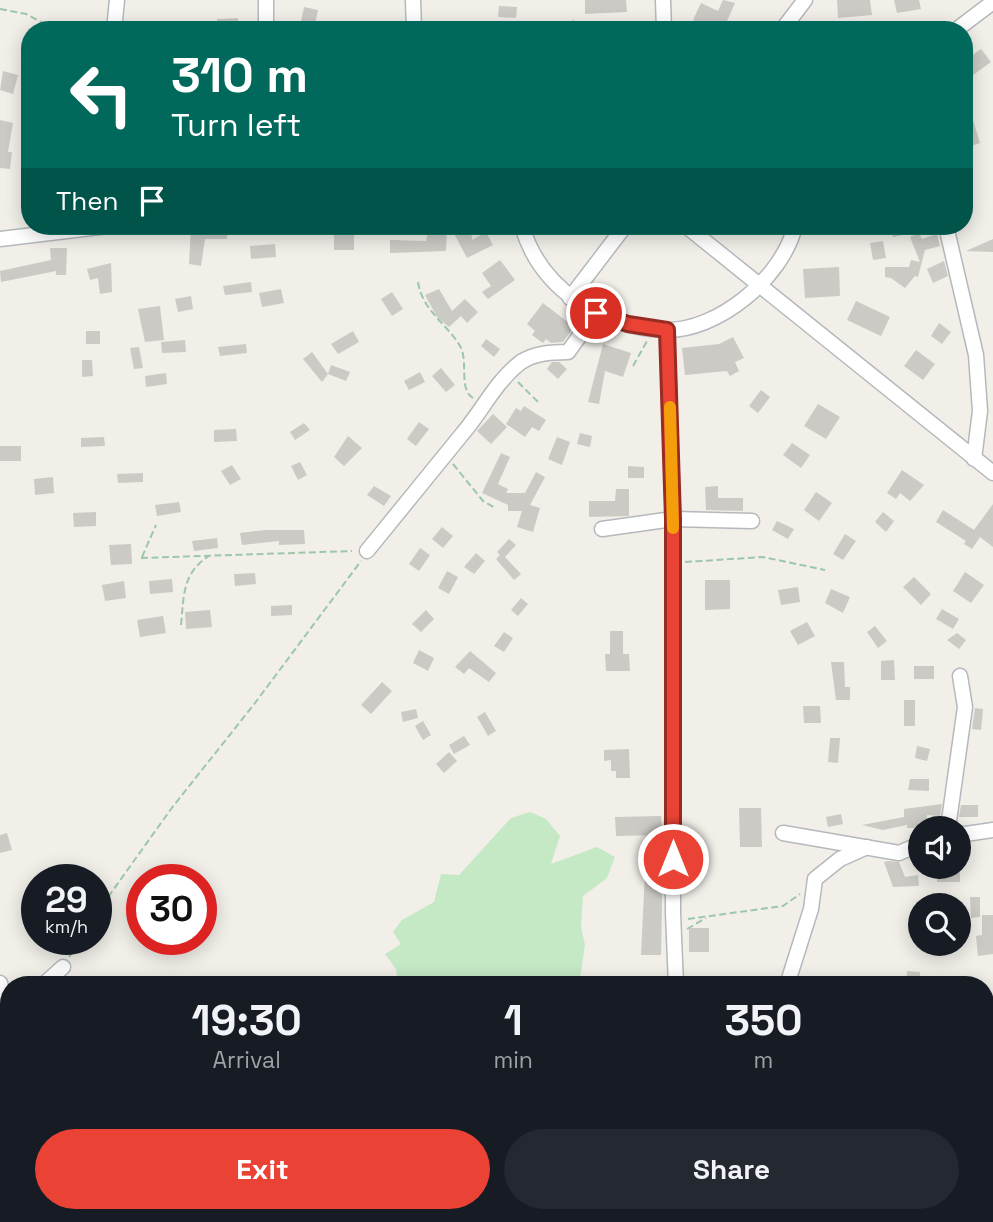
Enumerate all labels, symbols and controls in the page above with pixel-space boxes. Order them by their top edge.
text: 310 m [171,44,308,106]
icon: left [56,49,147,140]
text: Turn left [171,105,301,145]
icon: arrive [133,182,171,220]
text: Then [56,184,119,218]
pin [566,283,626,343]
icon: arrive [577,294,615,332]
map controls [908,816,971,956]
button: sound [908,816,971,879]
position arrow [636,822,710,896]
speed limit sign: 30 [126,864,217,955]
text: 29 [45,878,88,922]
button: search [908,893,971,956]
text: km/h [45,915,88,938]
text: 19:30 [192,994,302,1047]
text: 1 [504,994,523,1047]
text: 350 [724,994,802,1047]
text: Arrival [213,1045,281,1075]
text: min [493,1045,533,1075]
text: m [754,1045,773,1075]
button: Exit [35,1129,490,1209]
button: Share [504,1129,959,1209]

